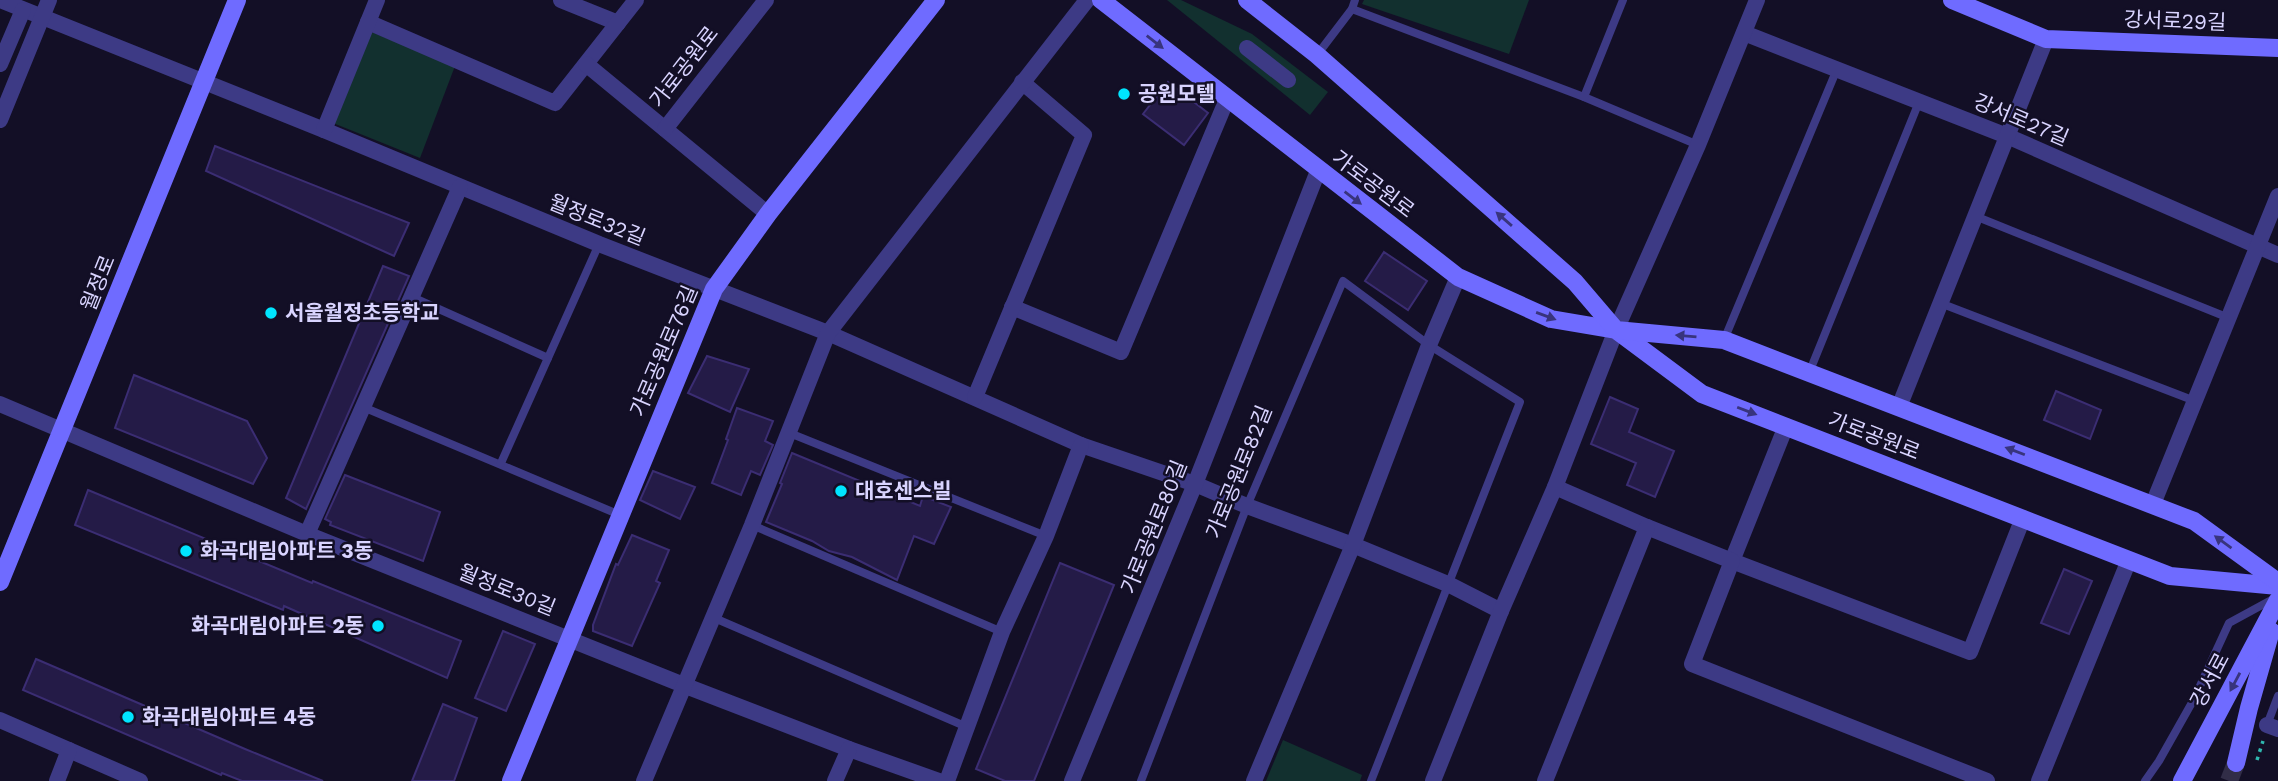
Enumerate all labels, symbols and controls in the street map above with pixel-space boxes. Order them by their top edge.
street label: 강서로29길 [2123,6,2227,35]
street label: 가로공원로 [644,21,723,112]
one-way arrow [1146,35,1164,49]
place label: 공원모텔 [1138,81,1215,106]
marker: 공원모텔 [1116,86,1132,102]
street label: 강서로27길 [1970,88,2073,151]
street label: 가로공원로 [1327,145,1419,223]
street label: 월정로32길 [545,189,649,250]
one-way arrow [1344,190,1362,205]
one-way arrow [1496,212,1513,228]
street label: 월정로 [75,251,120,314]
street label: 가로공원로76길 [625,281,702,420]
place label: 서울월정초등학교 [285,300,440,325]
marker: 서울월정초등학교 [263,305,279,321]
one-way arrow [1536,310,1557,321]
one-way arrow [1675,330,1697,341]
street label: 가로공원로82길 [1201,402,1277,542]
one-way arrow [1737,405,1758,416]
street label: 가로공원로 [1825,407,1924,465]
one-way arrow [2004,446,2025,457]
street label: 가로공원로80길 [1115,456,1192,597]
place label: 대호센스빌 [855,478,952,503]
marker: 대호센스빌 [833,483,849,499]
one-way arrow [2214,535,2232,549]
place label: 화곡대림아파트 3동 [200,538,373,563]
marker: 화곡대림아파트 3동 [178,543,194,559]
street label: 월정로30길 [455,559,559,620]
place label: 화곡대림아파트 2동 [191,613,364,638]
marker: 화곡대림아파트 2동 [370,618,386,634]
street label: 강서로 [2185,648,2234,711]
one-way arrow [2229,672,2240,692]
place label: 화곡대림아파트 4동 [142,704,316,729]
marker: 화곡대림아파트 4동 [120,709,136,725]

